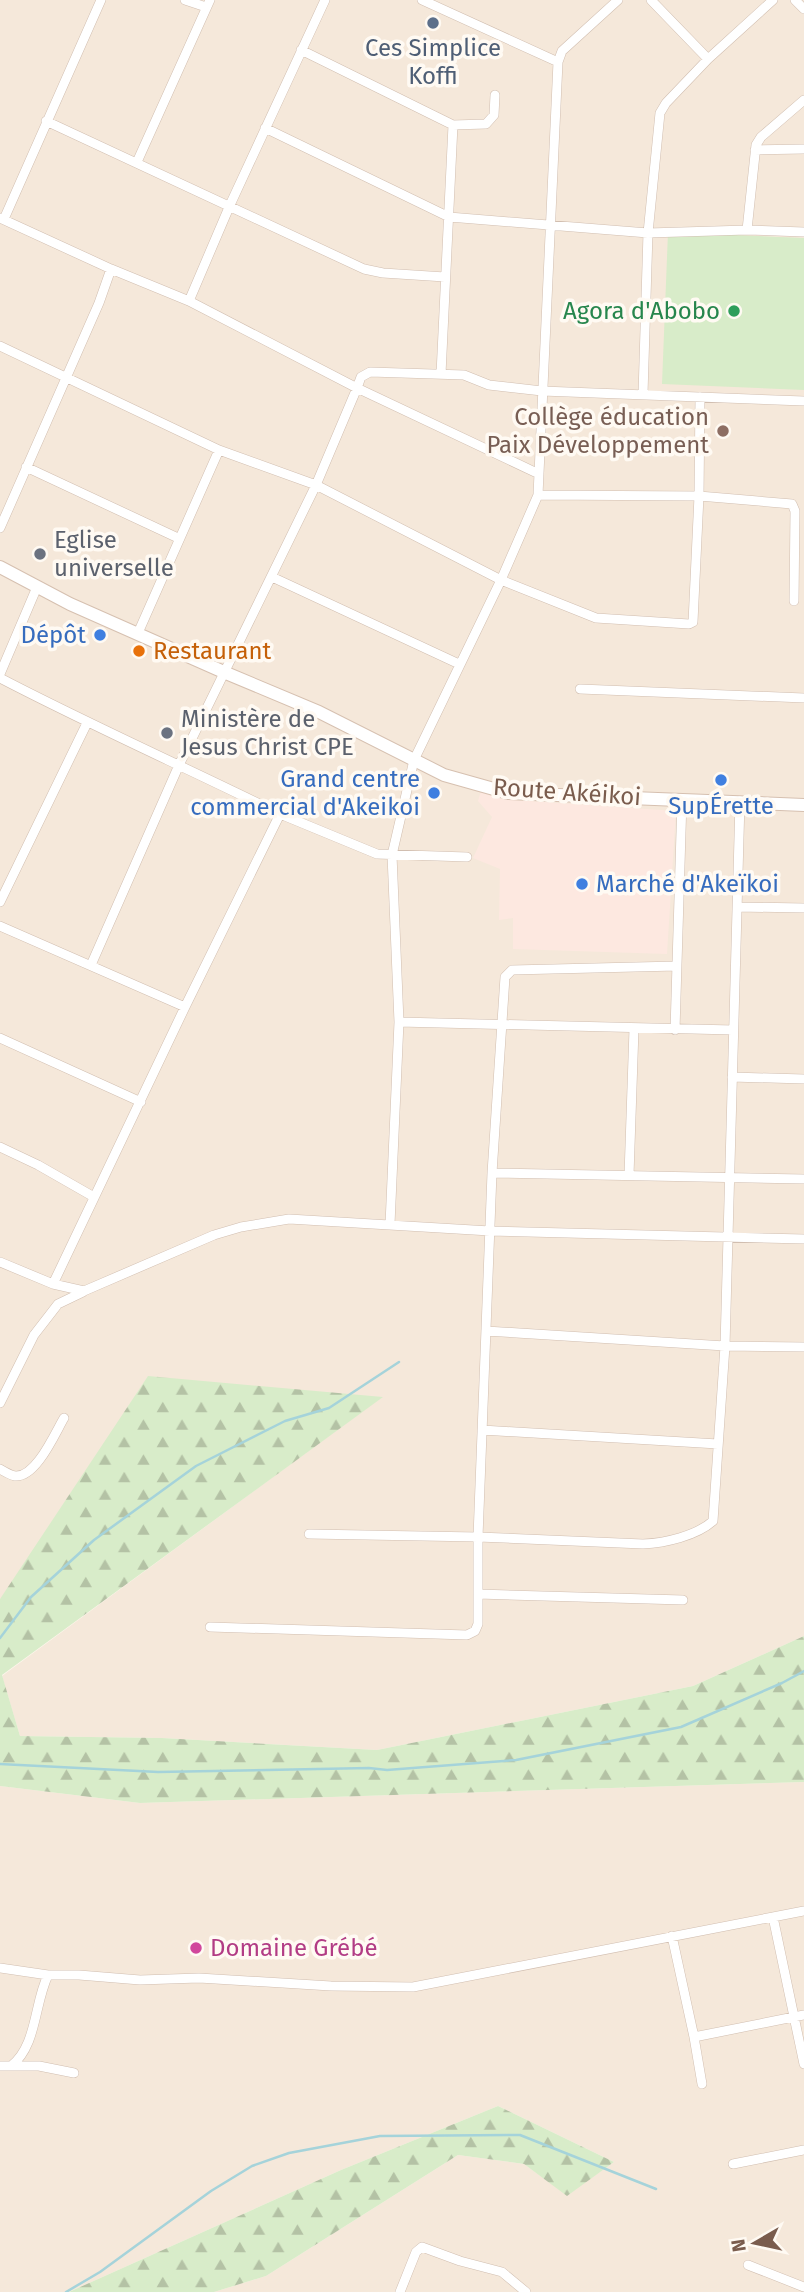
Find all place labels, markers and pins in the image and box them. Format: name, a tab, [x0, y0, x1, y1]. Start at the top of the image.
marker: Ces Simplice Koffi	[425, 15, 441, 31]
place label: Ces Simplice Koffi	[365, 34, 501, 90]
place label: Agora d'Abobo	[563, 297, 720, 325]
marker: Agora d'Abobo	[726, 303, 742, 319]
place label: Collège éducation Paix Développement	[486, 403, 709, 459]
marker: Collège éducation Paix Développement	[715, 423, 731, 439]
place label: Eglise universelle	[54, 526, 174, 582]
marker: Eglise universelle	[32, 546, 48, 562]
place label: Dépôt	[21, 621, 86, 649]
marker: Dépôt	[92, 627, 108, 643]
place label: Restaurant	[153, 637, 272, 665]
marker: Restaurant	[131, 643, 147, 659]
place label: Ministère de Jesus Christ CPE	[181, 705, 354, 761]
marker: Ministère de Jesus Christ CPE	[159, 725, 175, 741]
place label: Grand centre commercial d'Akeikoi	[190, 765, 420, 821]
marker: SupÉrette	[713, 772, 729, 788]
marker: Grand centre commercial d'Akeikoi	[426, 785, 442, 801]
place label: SupÉrette	[668, 791, 774, 820]
place label: Marché d'Akeïkoi	[596, 870, 779, 898]
marker: Marché d'Akeïkoi	[574, 876, 590, 892]
place label: Domaine Grébé	[210, 1934, 377, 1962]
marker: Domaine Grébé	[188, 1940, 204, 1956]

